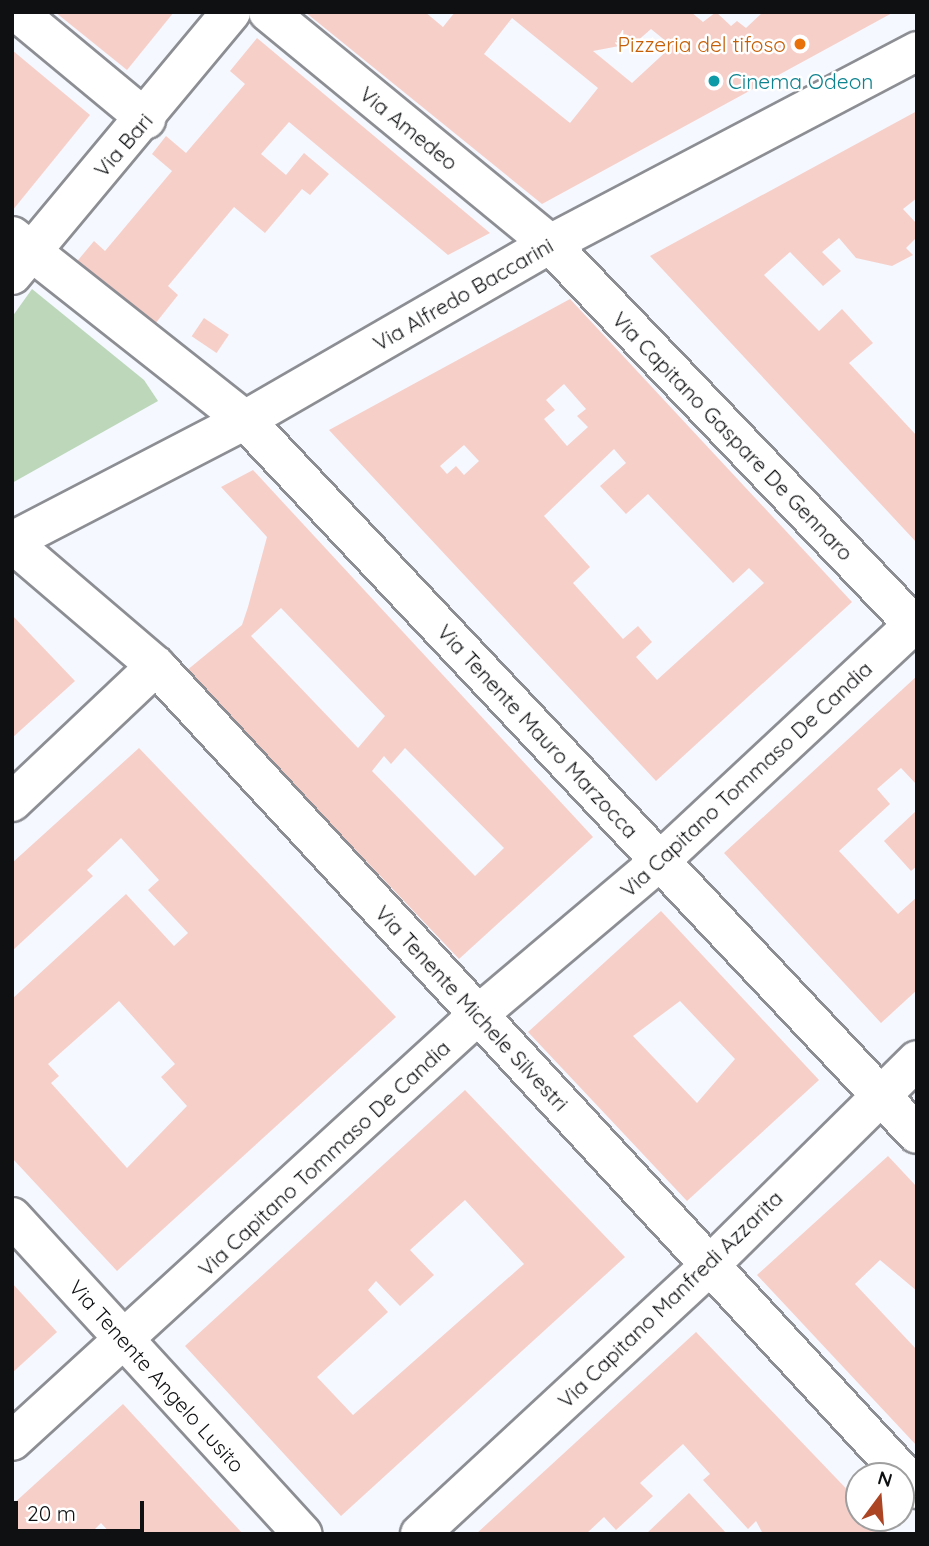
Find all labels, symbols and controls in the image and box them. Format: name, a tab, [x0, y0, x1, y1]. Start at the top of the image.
place label: Pizzeria del tifoso	[617, 31, 786, 57]
marker: Pizzeria del tifoso	[792, 36, 808, 52]
place label: Cinema Odeon	[728, 68, 873, 94]
marker: Cinema Odeon	[706, 73, 722, 89]
street label: Via Amedeo	[355, 81, 463, 175]
street label: Via Bari	[89, 108, 157, 182]
street label: Via Alfredo Baccarini	[369, 232, 557, 356]
street label: Via Capitano Gaspare De Gennaro	[607, 306, 859, 566]
street label: Via Tenente Mauro Marzocca	[432, 619, 644, 843]
street label: Via Capitano Tommaso De Candia	[615, 656, 877, 902]
street label: Via Tenente Michele Silvestri	[370, 900, 574, 1116]
street label: Via Capitano Tommaso De Candia	[193, 1035, 455, 1281]
street label: Via Capitano Manfredi Azzarita	[553, 1185, 787, 1413]
street label: Via Tenente Angelo Lusito	[64, 1275, 250, 1477]
north arrow	[845, 1462, 915, 1532]
text: N	[875, 1465, 895, 1492]
scale bar	[18, 1486, 147, 1530]
text: 20 m	[27, 1500, 76, 1526]

